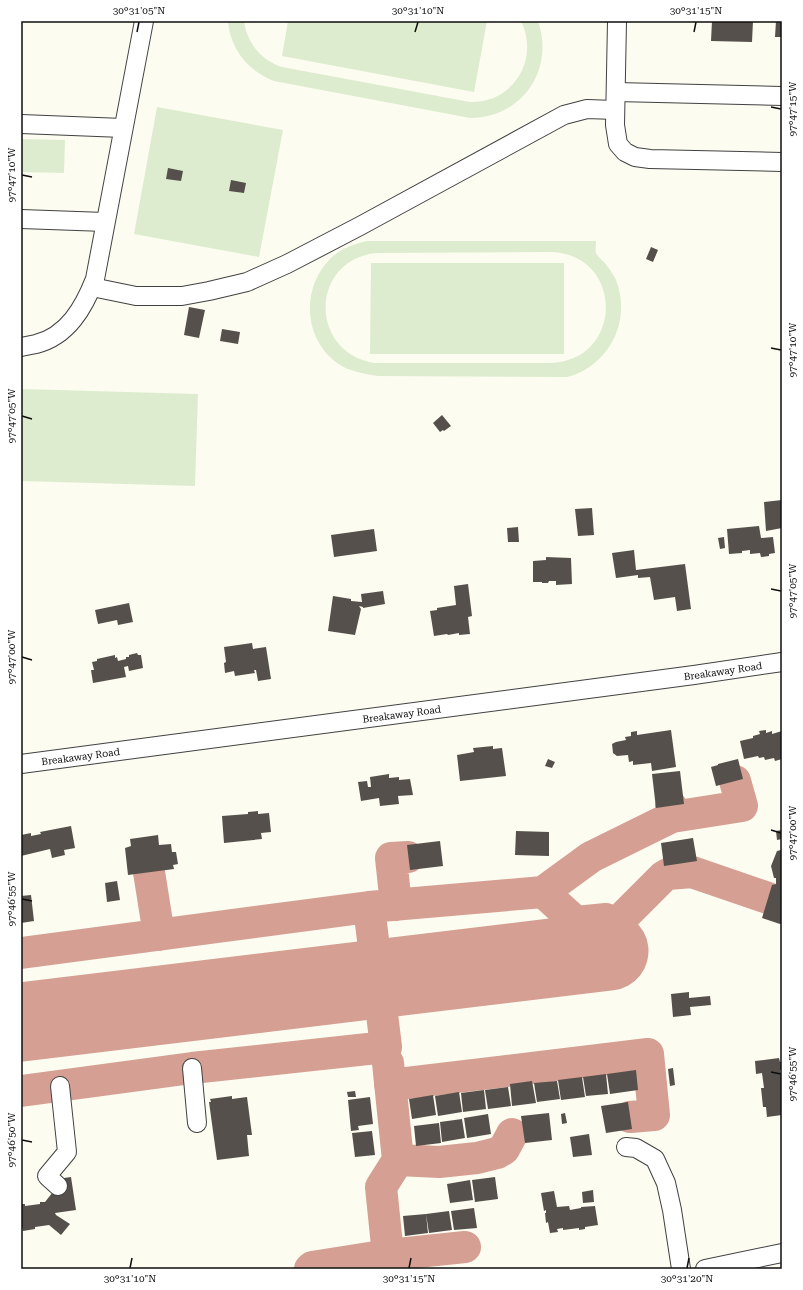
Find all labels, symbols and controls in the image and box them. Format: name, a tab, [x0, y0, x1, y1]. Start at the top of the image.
text: 30°31'05"N	[113, 5, 165, 16]
text: 30°31'10"N	[392, 5, 444, 16]
text: 30°31'15"N	[670, 5, 722, 16]
text: 97°47'15"W	[787, 81, 798, 136]
text: 97°47'10"W	[6, 147, 17, 202]
text: 97°47'10"W	[787, 322, 798, 377]
text: 97°47'05"W	[6, 388, 17, 443]
text: 97°47'05"W	[787, 563, 798, 618]
text: 97°47'00"W	[6, 629, 17, 684]
street label: Breakaway Road	[683, 659, 763, 682]
street label: Breakaway Road	[362, 703, 442, 724]
street label: Breakaway Road	[41, 745, 121, 767]
text: 97°47'00"W	[787, 805, 798, 860]
text: 97°46'55"W	[6, 871, 17, 926]
text: 97°46'55"W	[787, 1046, 798, 1101]
text: 97°46'50"W	[6, 1112, 17, 1167]
text: 30°31'10"N	[104, 1273, 156, 1284]
text: 30°31'15"N	[383, 1273, 435, 1284]
text: 30°31'20"N	[661, 1273, 713, 1284]

